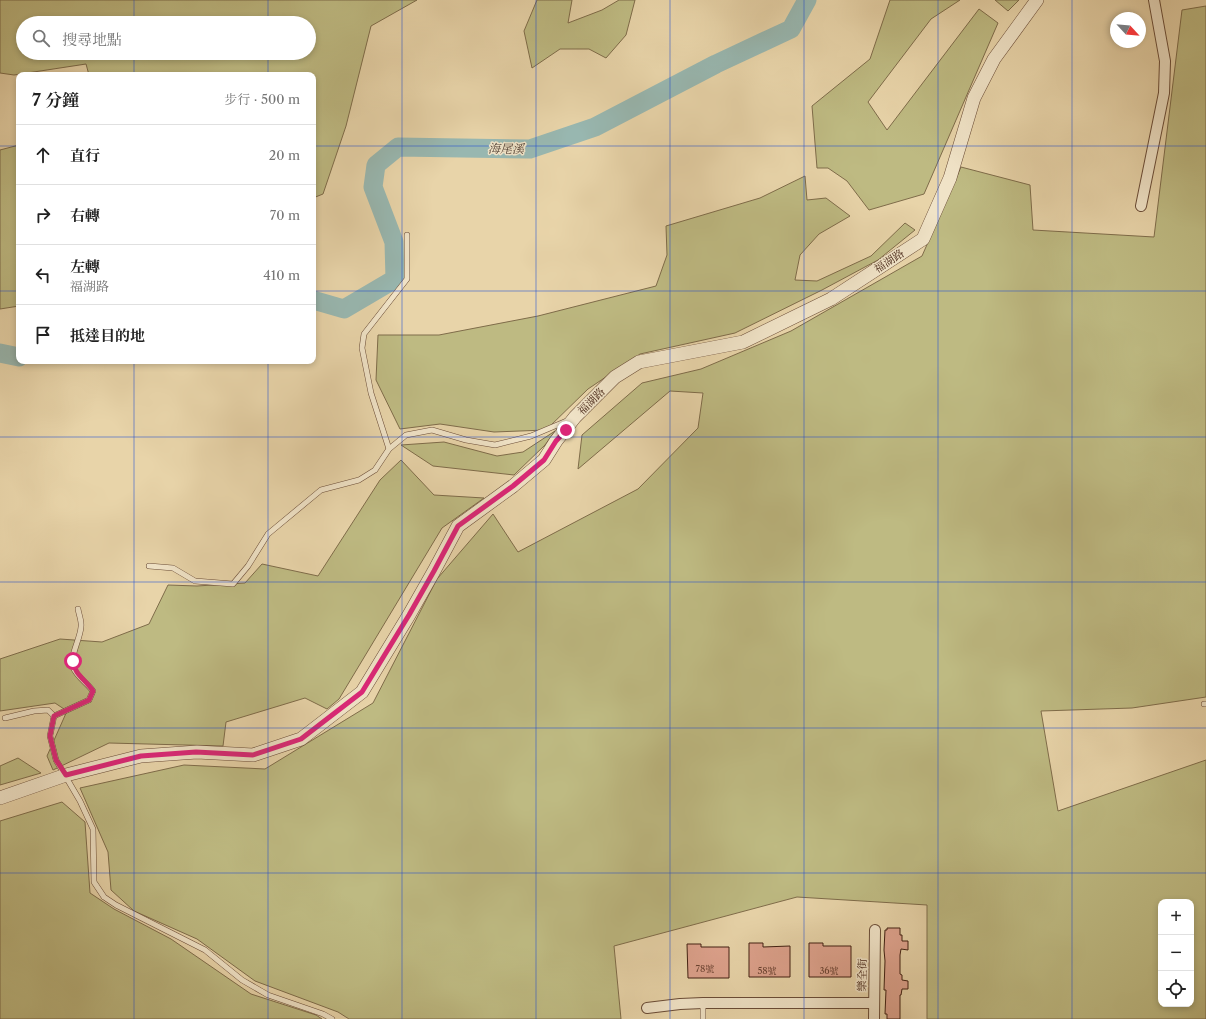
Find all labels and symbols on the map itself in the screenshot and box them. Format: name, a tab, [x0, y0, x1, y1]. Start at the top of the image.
north arrow	[1110, 12, 1146, 48]
water label: 海尾溪	[488, 141, 526, 156]
street label: 福湖路	[871, 246, 907, 276]
street label: 福湖路	[574, 384, 608, 418]
route end	[557, 421, 575, 439]
route start	[64, 652, 82, 670]
street label: 樂全街	[855, 958, 869, 992]
house number: 78號	[696, 963, 714, 974]
house number: 58號	[757, 965, 777, 976]
house number: 36號	[819, 965, 839, 976]

